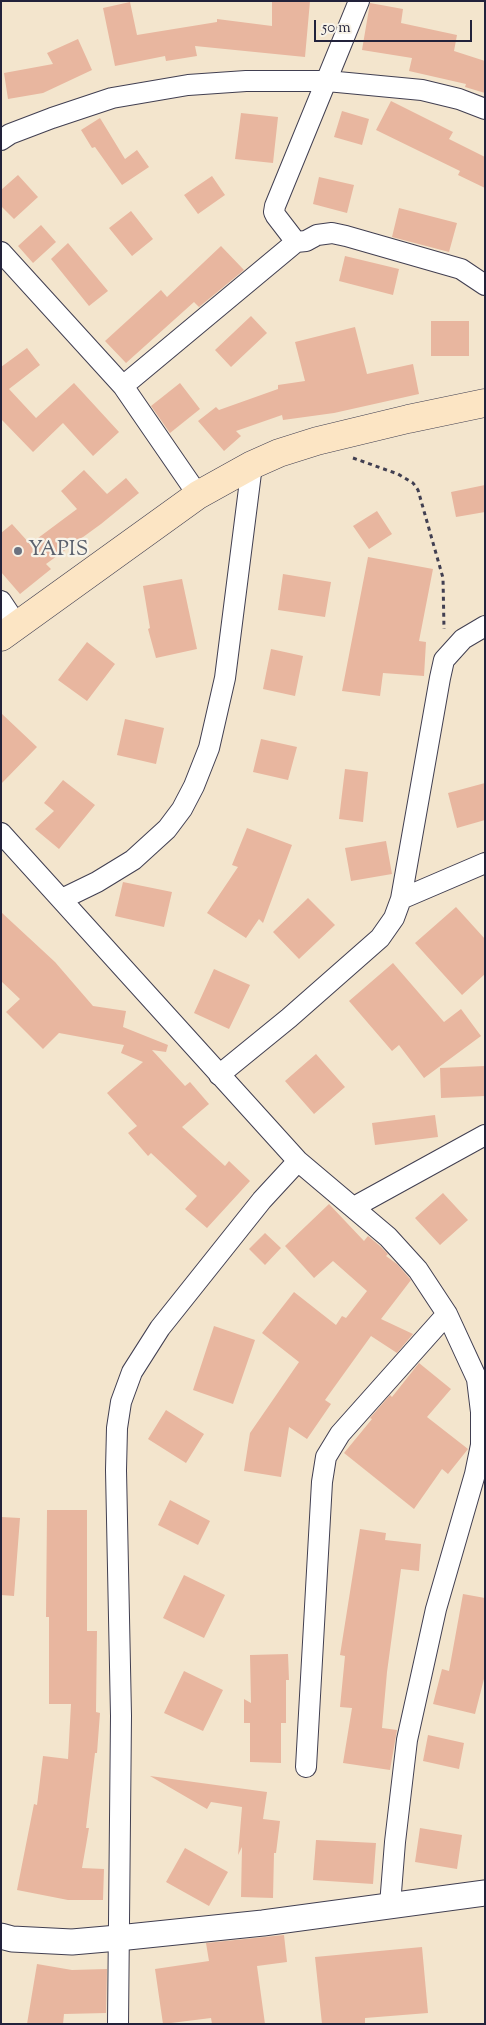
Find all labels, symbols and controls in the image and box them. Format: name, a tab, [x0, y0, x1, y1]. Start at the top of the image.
scale bar	[316, 10, 474, 42]
text: 50 m	[322, 18, 351, 39]
place label: YAPIS	[28, 538, 88, 564]
marker: YAPIS	[12, 545, 24, 557]

